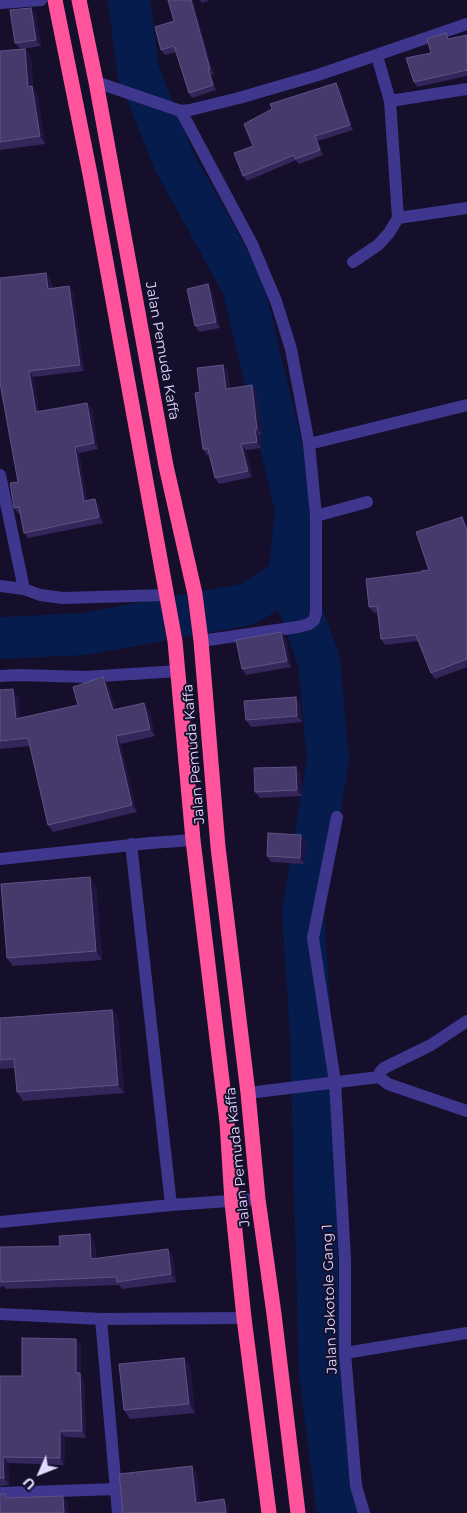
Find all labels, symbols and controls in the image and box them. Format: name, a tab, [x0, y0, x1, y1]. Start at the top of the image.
street label: Jalan Pemuda Kaffa	[142, 281, 182, 421]
street label: Jalan Pemuda Kaffa	[180, 683, 208, 825]
street label: Jalan Pemuda Kaffa	[222, 1086, 254, 1228]
street label: Jalan Jokotole Gang 1	[319, 1224, 341, 1374]
north arrow	[15, 1448, 65, 1498]
text: U	[19, 1473, 40, 1494]

